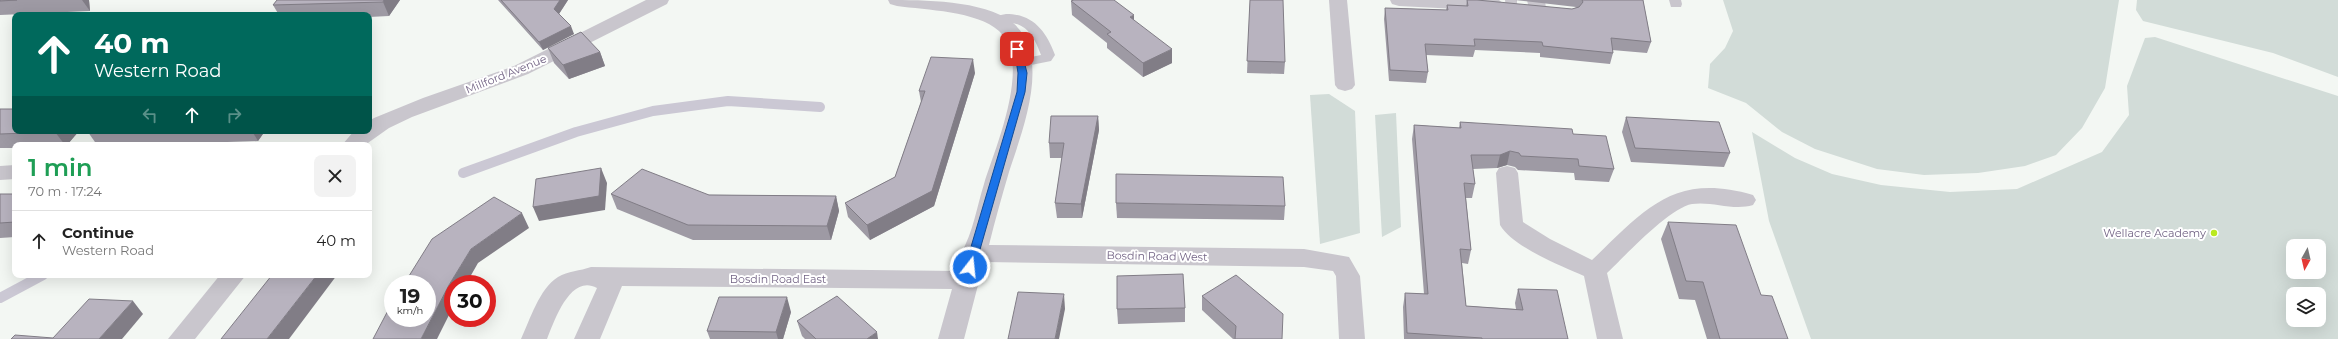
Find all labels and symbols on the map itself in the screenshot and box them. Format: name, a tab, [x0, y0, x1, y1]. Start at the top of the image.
pin	[1000, 32, 1034, 66]
street label: Millford Avenue	[463, 51, 549, 97]
place label: Wellacre Academy	[2103, 226, 2206, 240]
marker: Wellacre Academy	[2209, 228, 2219, 238]
north arrow	[2286, 239, 2326, 279]
position arrow	[949, 246, 991, 288]
street label: Bosdin Road West	[1106, 248, 1208, 264]
street label: Bosdin Road East	[730, 272, 827, 286]
speed limit sign: 30	[444, 275, 496, 327]

